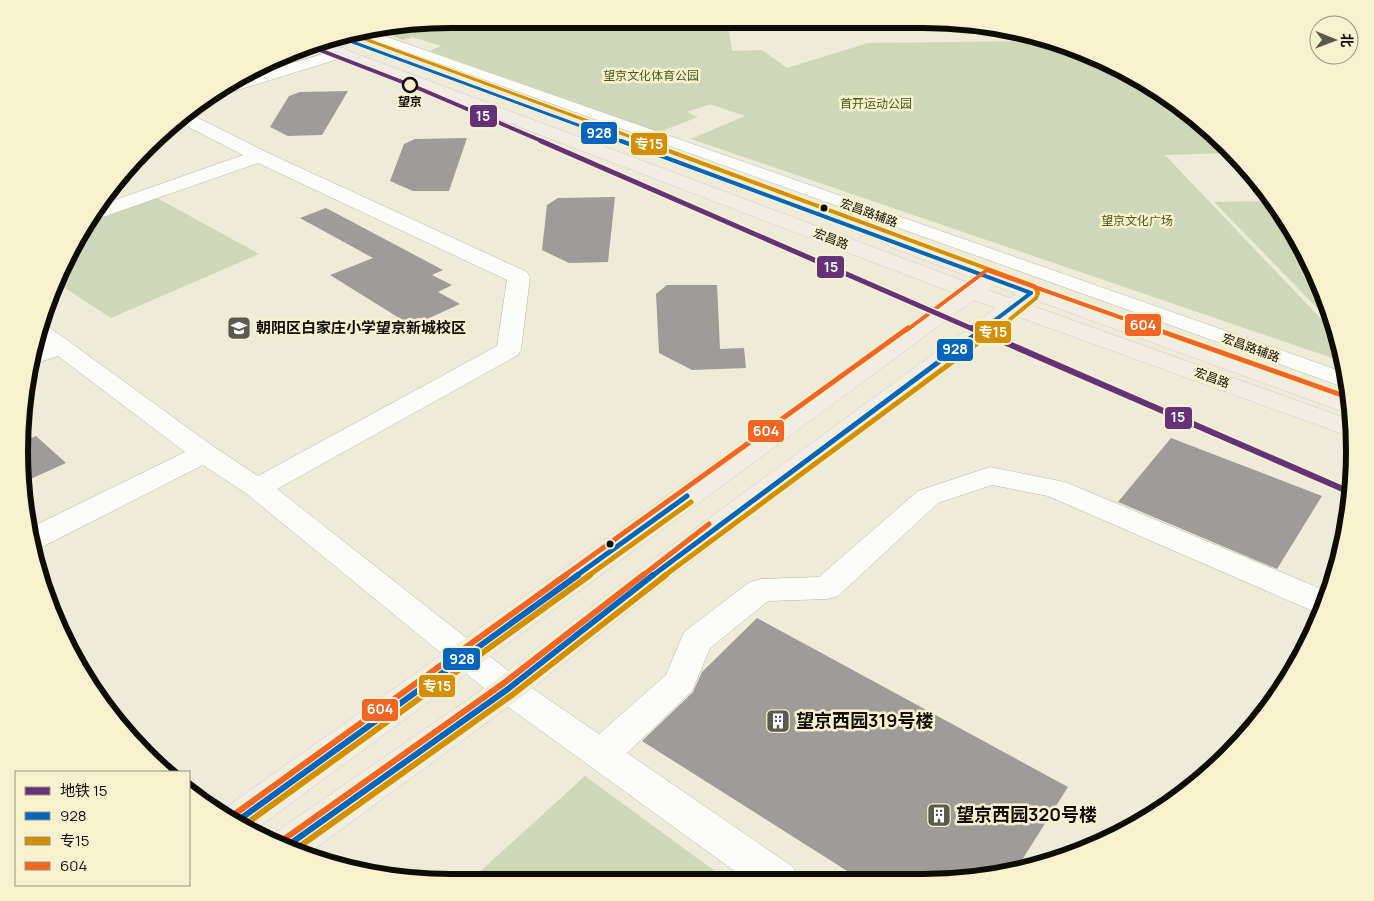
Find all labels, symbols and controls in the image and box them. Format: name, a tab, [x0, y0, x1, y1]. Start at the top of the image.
north arrow	[1309, 15, 1359, 65]
text: 北	[1338, 33, 1357, 47]
park label: 望京文化体育公园	[603, 67, 699, 84]
marker: 望京	[402, 77, 418, 93]
place label: 望京	[398, 93, 422, 110]
park label: 首开运动公园	[840, 95, 912, 112]
line badge: 15	[469, 104, 498, 128]
text: 15	[476, 106, 490, 125]
line badge: 928	[580, 121, 618, 145]
text: 928	[586, 123, 612, 142]
line badge: 专15	[630, 132, 668, 156]
text: 专15	[635, 134, 663, 153]
street label: 宏昌路辅路	[838, 194, 900, 231]
unlabelled marker	[819, 203, 829, 213]
park label: 望京文化广场	[1101, 212, 1173, 229]
street label: 宏昌路	[811, 224, 851, 253]
line badge: 15	[816, 255, 845, 279]
text: 15	[824, 257, 838, 276]
line badge: 604	[1124, 313, 1162, 337]
school or university icon: 朝阳区白家庄小学望京新城校区	[226, 315, 252, 341]
text: 604	[1130, 315, 1156, 334]
place label: 朝阳区白家庄小学望京新城校区	[256, 317, 466, 338]
line badge: 专15	[974, 320, 1012, 344]
text: 专15	[979, 322, 1007, 341]
street label: 宏昌路辅路	[1220, 329, 1282, 366]
line badge: 928	[936, 338, 974, 362]
text: 928	[942, 339, 968, 358]
street label: 宏昌路	[1192, 363, 1232, 392]
line badge: 15	[1164, 406, 1193, 430]
text: 15	[1171, 407, 1185, 426]
line badge: 604	[747, 419, 785, 443]
text: 604	[753, 421, 779, 440]
unlabelled marker	[605, 539, 615, 549]
line badge: 928	[442, 647, 481, 671]
text: 928	[449, 649, 475, 668]
line badge: 专15	[418, 674, 456, 698]
text: 专15	[423, 676, 451, 695]
line badge: 604	[361, 698, 399, 722]
text: 604	[367, 699, 393, 718]
building icon: 望京西园319号楼	[765, 708, 791, 734]
place label: 望京西园319号楼	[796, 708, 934, 732]
legend	[15, 771, 190, 886]
text: 地铁 15	[60, 780, 108, 801]
building icon: 望京西园320号楼	[926, 802, 952, 828]
place label: 望京西园320号楼	[956, 802, 1097, 826]
text: 928	[60, 805, 87, 826]
text: 专15	[60, 830, 90, 851]
text: 604	[60, 855, 87, 876]

